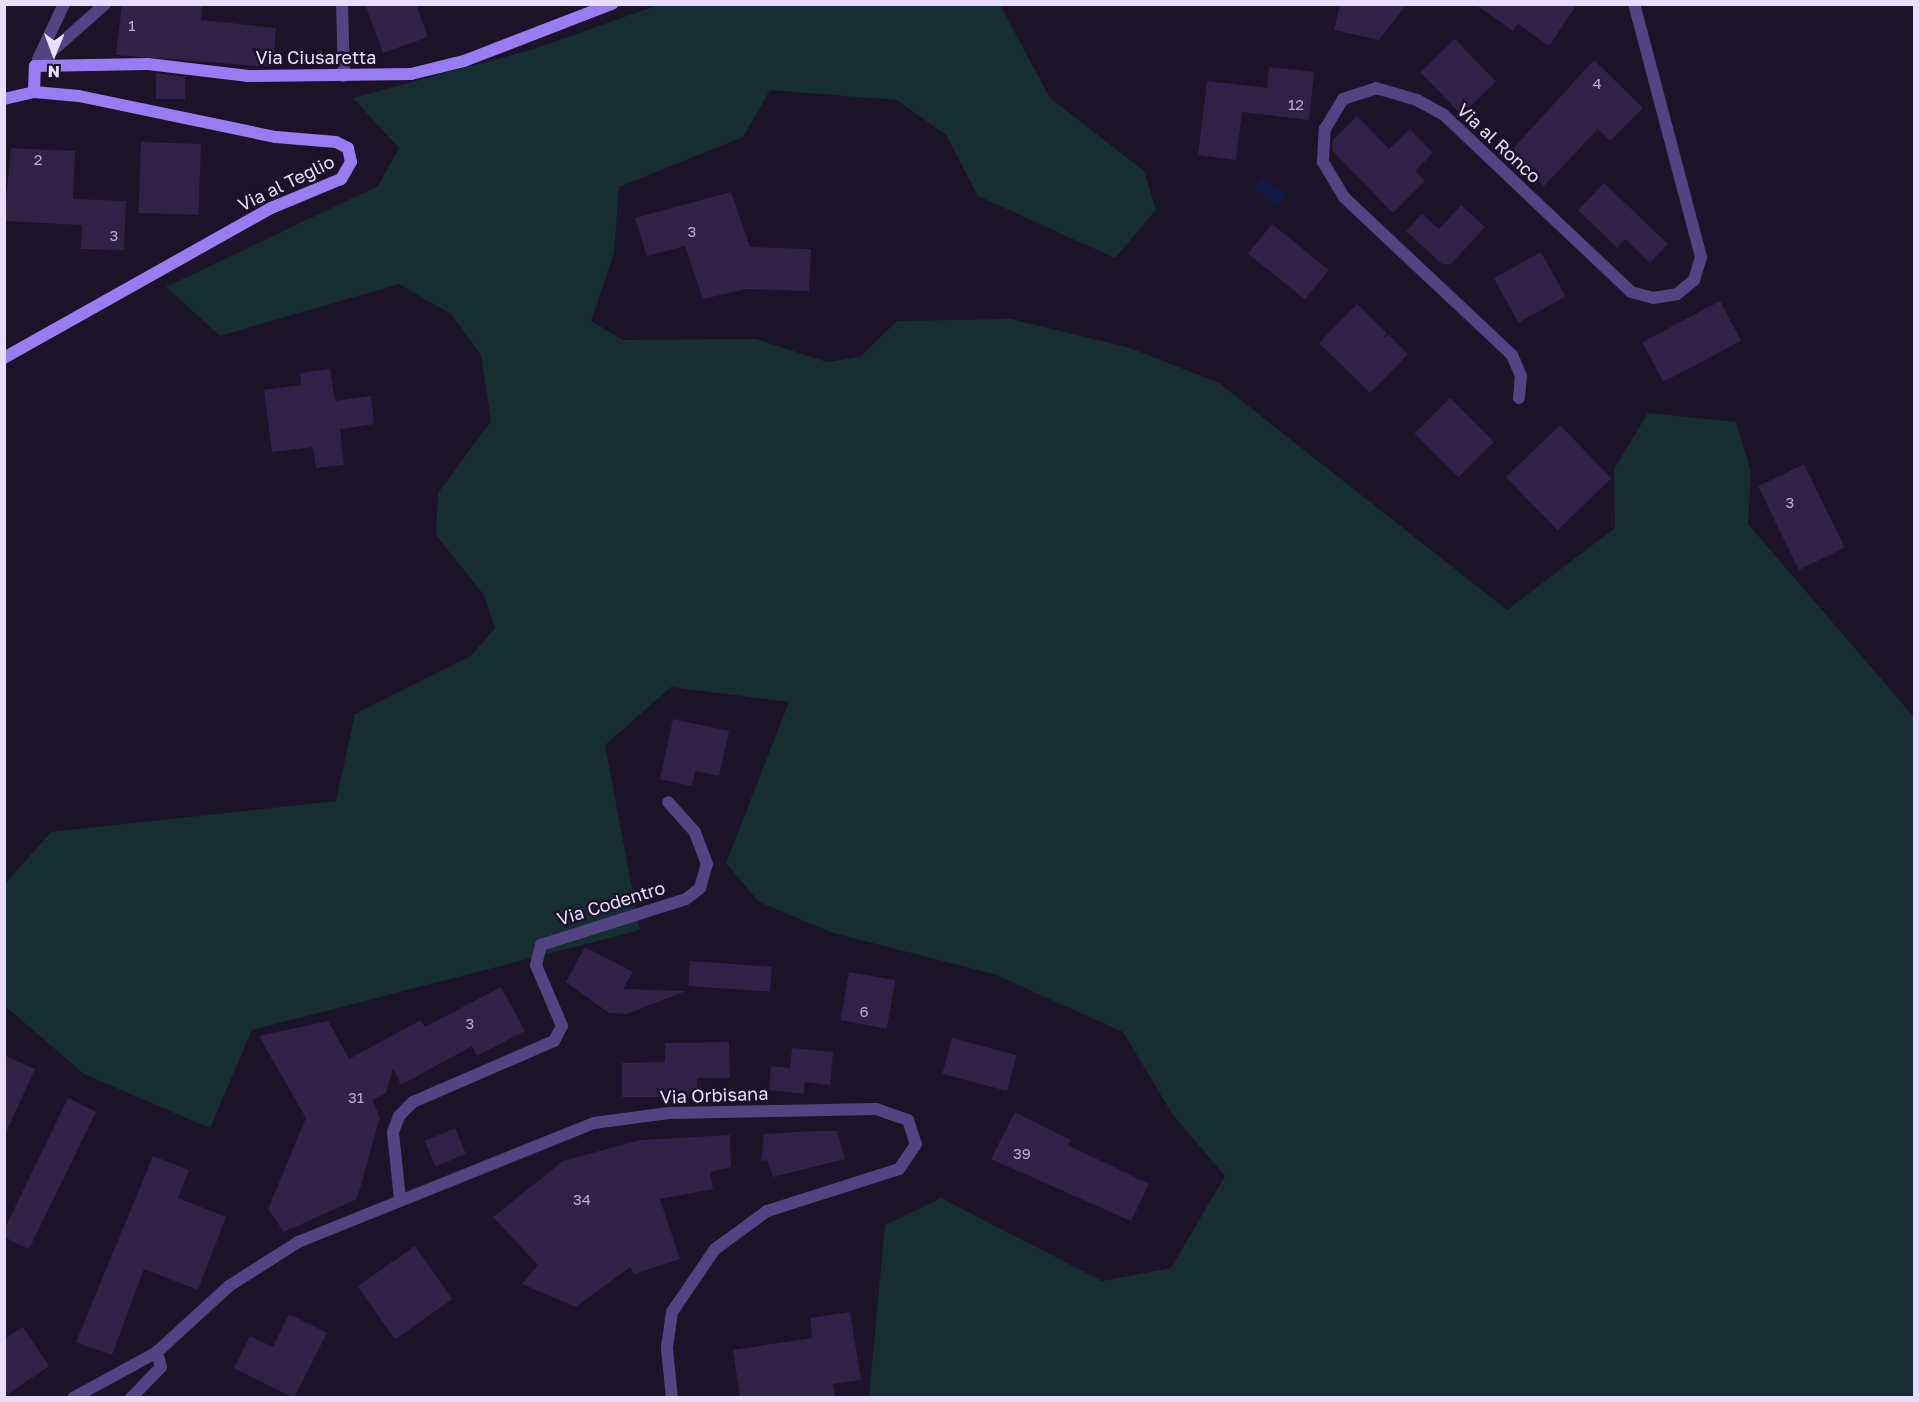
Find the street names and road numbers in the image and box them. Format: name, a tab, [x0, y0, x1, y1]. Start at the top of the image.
street label: Via Ciusaretta	[256, 46, 376, 68]
street label: Via al Ronco	[1453, 99, 1545, 187]
street label: Via al Teglio	[234, 150, 338, 216]
street label: Via Codentro	[554, 876, 668, 930]
street label: Via Orbisana	[659, 1082, 769, 1108]

